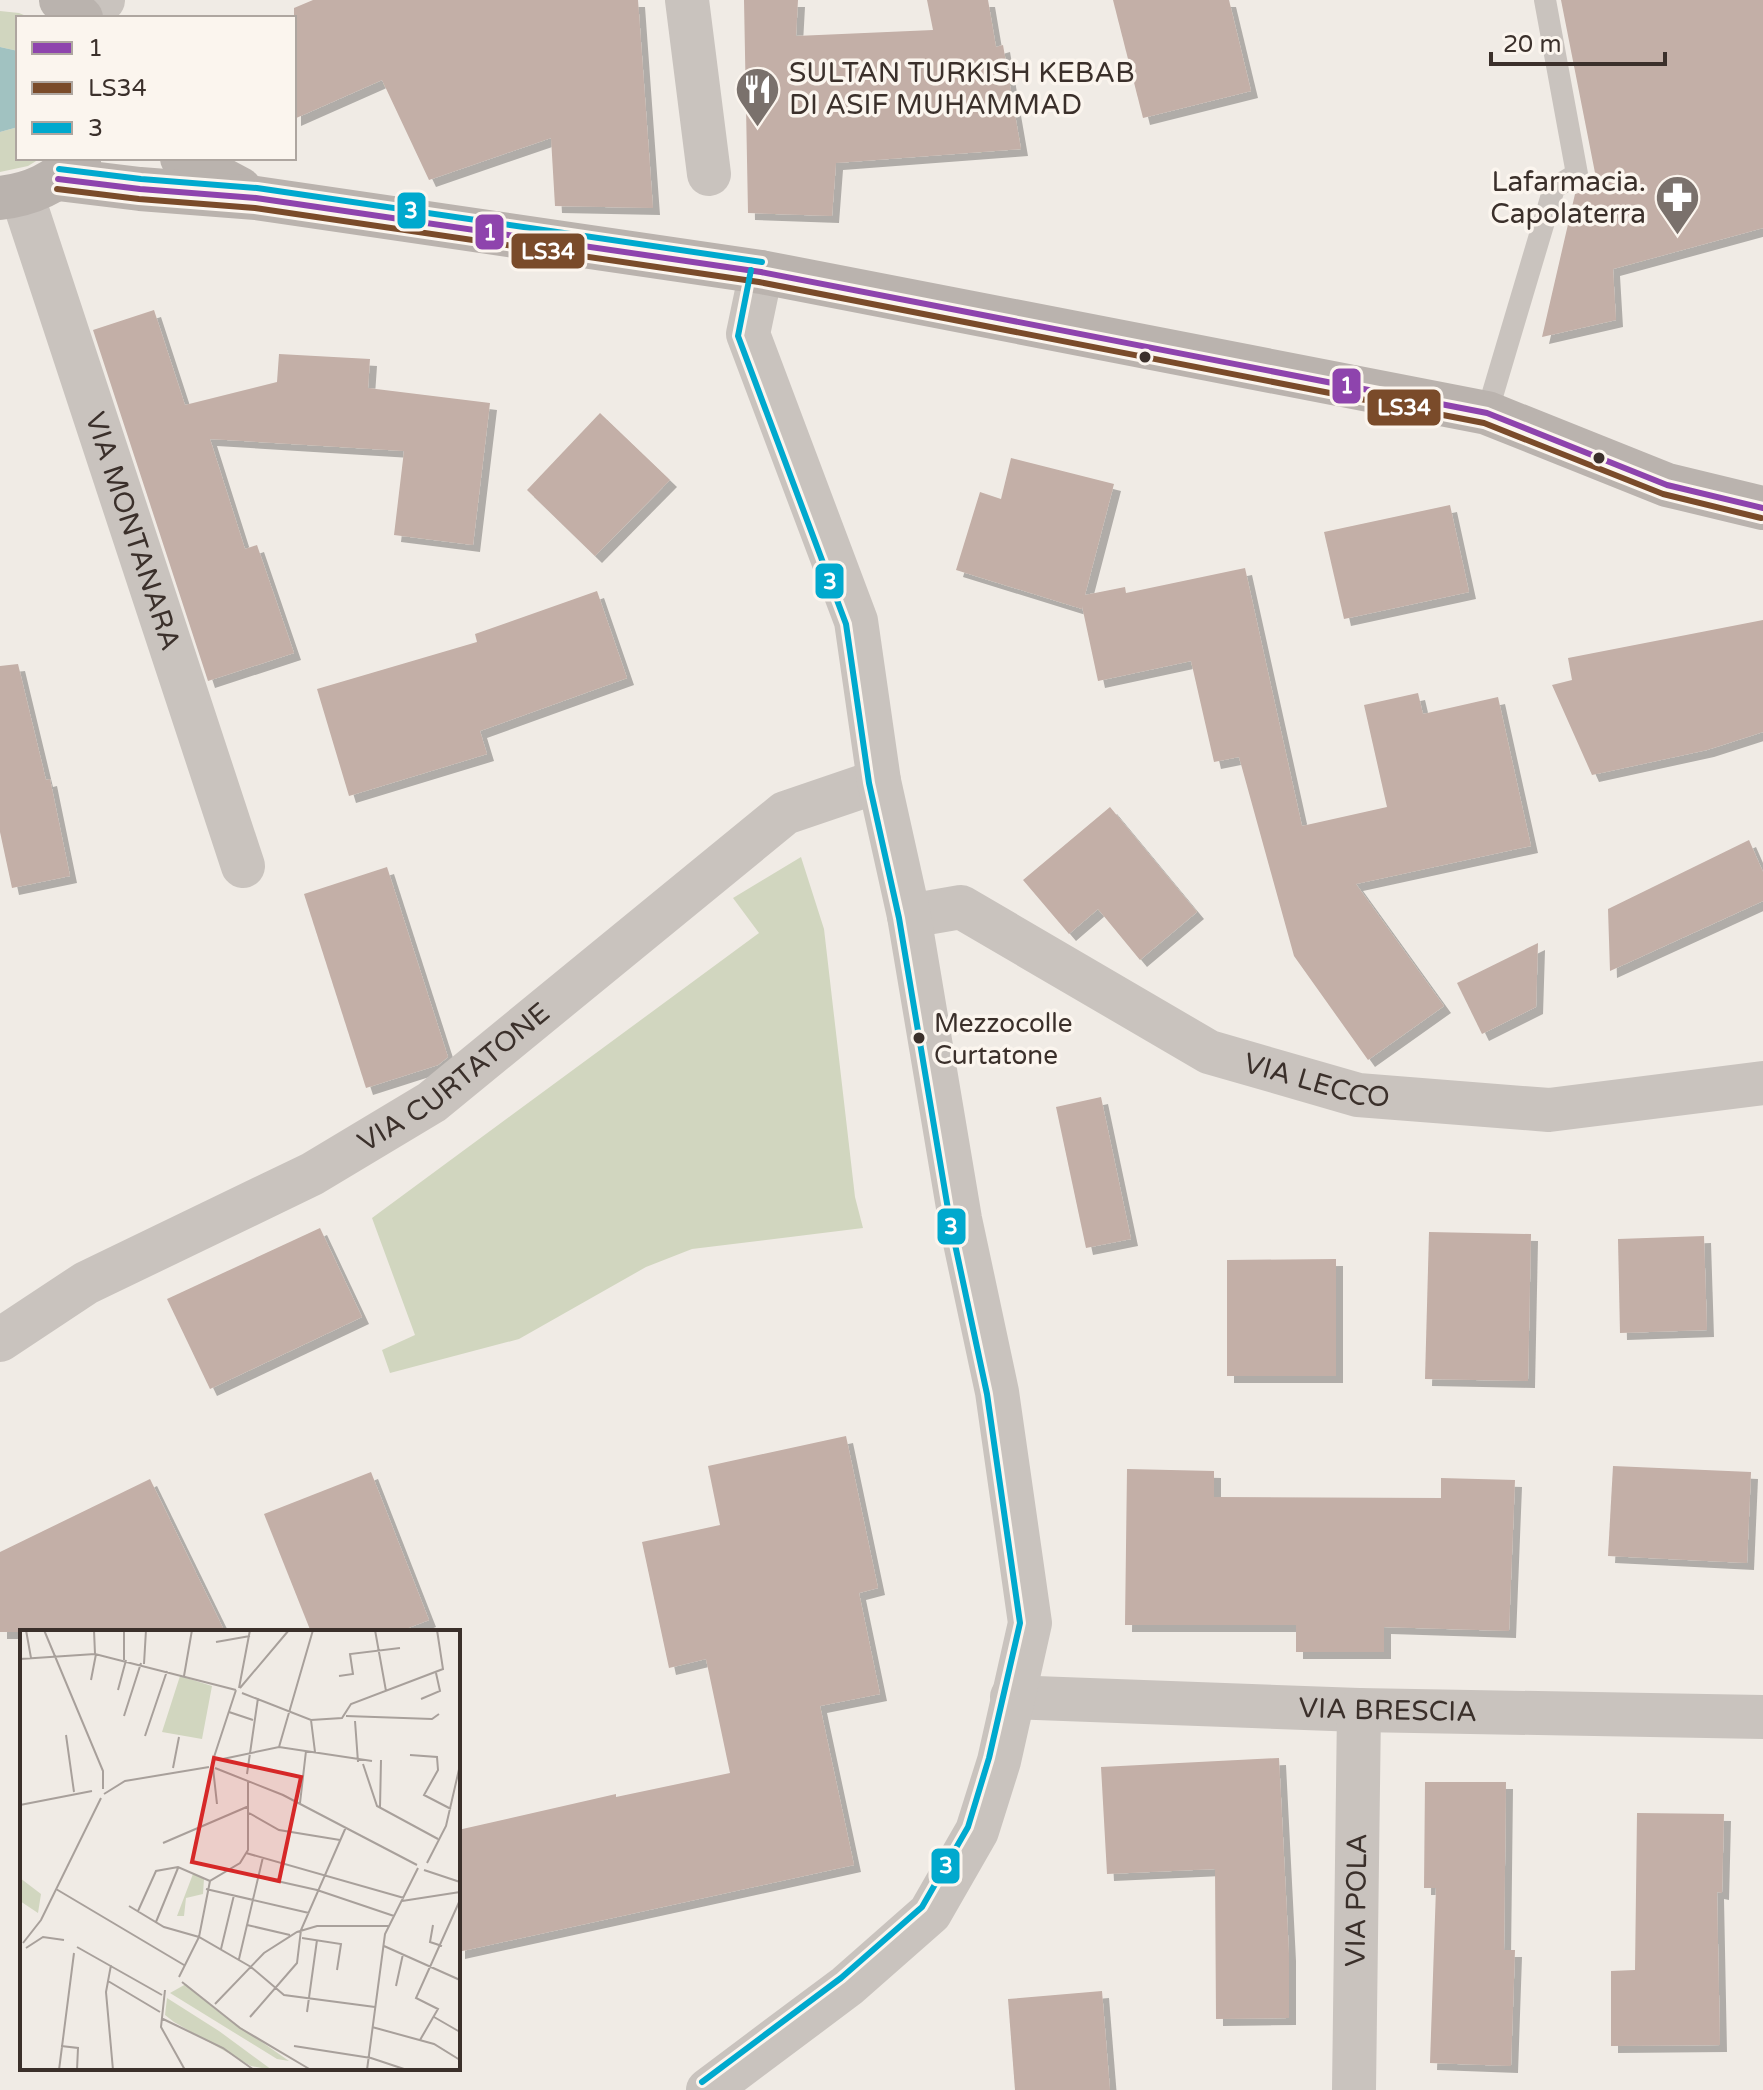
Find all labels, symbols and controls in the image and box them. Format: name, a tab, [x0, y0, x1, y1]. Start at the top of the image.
legend	[16, 16, 296, 160]
scale bar	[1491, 16, 1665, 66]
text: 20 m	[1503, 30, 1561, 59]
text: 1	[88, 34, 103, 63]
place label: SULTAN TURKISH KEBAB DI ASIF MUHAMMAD	[789, 56, 1135, 122]
restaurant icon: SULTAN TURKISH KEBAB DI ASIF MUHAMMAD	[734, 65, 782, 128]
text: LS34	[88, 74, 147, 103]
text: 3	[88, 114, 103, 143]
place label: Lafarmacia. Capolaterra	[1490, 165, 1646, 231]
pharmacy icon: Lafarmacia. Capolaterra	[1653, 174, 1701, 237]
line badge: 3	[396, 191, 427, 230]
text: 3	[404, 198, 418, 224]
line badge: 1	[474, 213, 505, 251]
text: 1	[483, 220, 497, 246]
line badge: LS34	[510, 232, 586, 270]
text: LS34	[521, 239, 575, 265]
unlabelled marker	[1137, 349, 1153, 365]
line badge: 1	[1331, 367, 1362, 405]
text: 1	[1340, 373, 1354, 399]
line badge: LS34	[1366, 388, 1442, 427]
text: LS34	[1377, 395, 1431, 421]
street label: VIA MONTANARA	[78, 408, 188, 654]
unlabelled marker	[1591, 450, 1607, 466]
line badge: 3	[814, 562, 845, 600]
text: 3	[823, 569, 837, 595]
street label: VIA CURTATONE	[352, 996, 557, 1159]
place label: Mezzocolle Curtatone	[934, 1008, 1072, 1071]
marker: Mezzocolle Curtatone	[911, 1030, 927, 1046]
street label: VIA LECCO	[1240, 1046, 1391, 1114]
line badge: 3	[936, 1207, 967, 1246]
text: 3	[944, 1214, 958, 1240]
inset map	[20, 1630, 460, 2070]
street label: VIA BRESCIA	[1298, 1691, 1477, 1729]
street label: VIA POLA	[1339, 1833, 1374, 1967]
line badge: 3	[930, 1847, 961, 1885]
text: 3	[939, 1853, 953, 1879]

